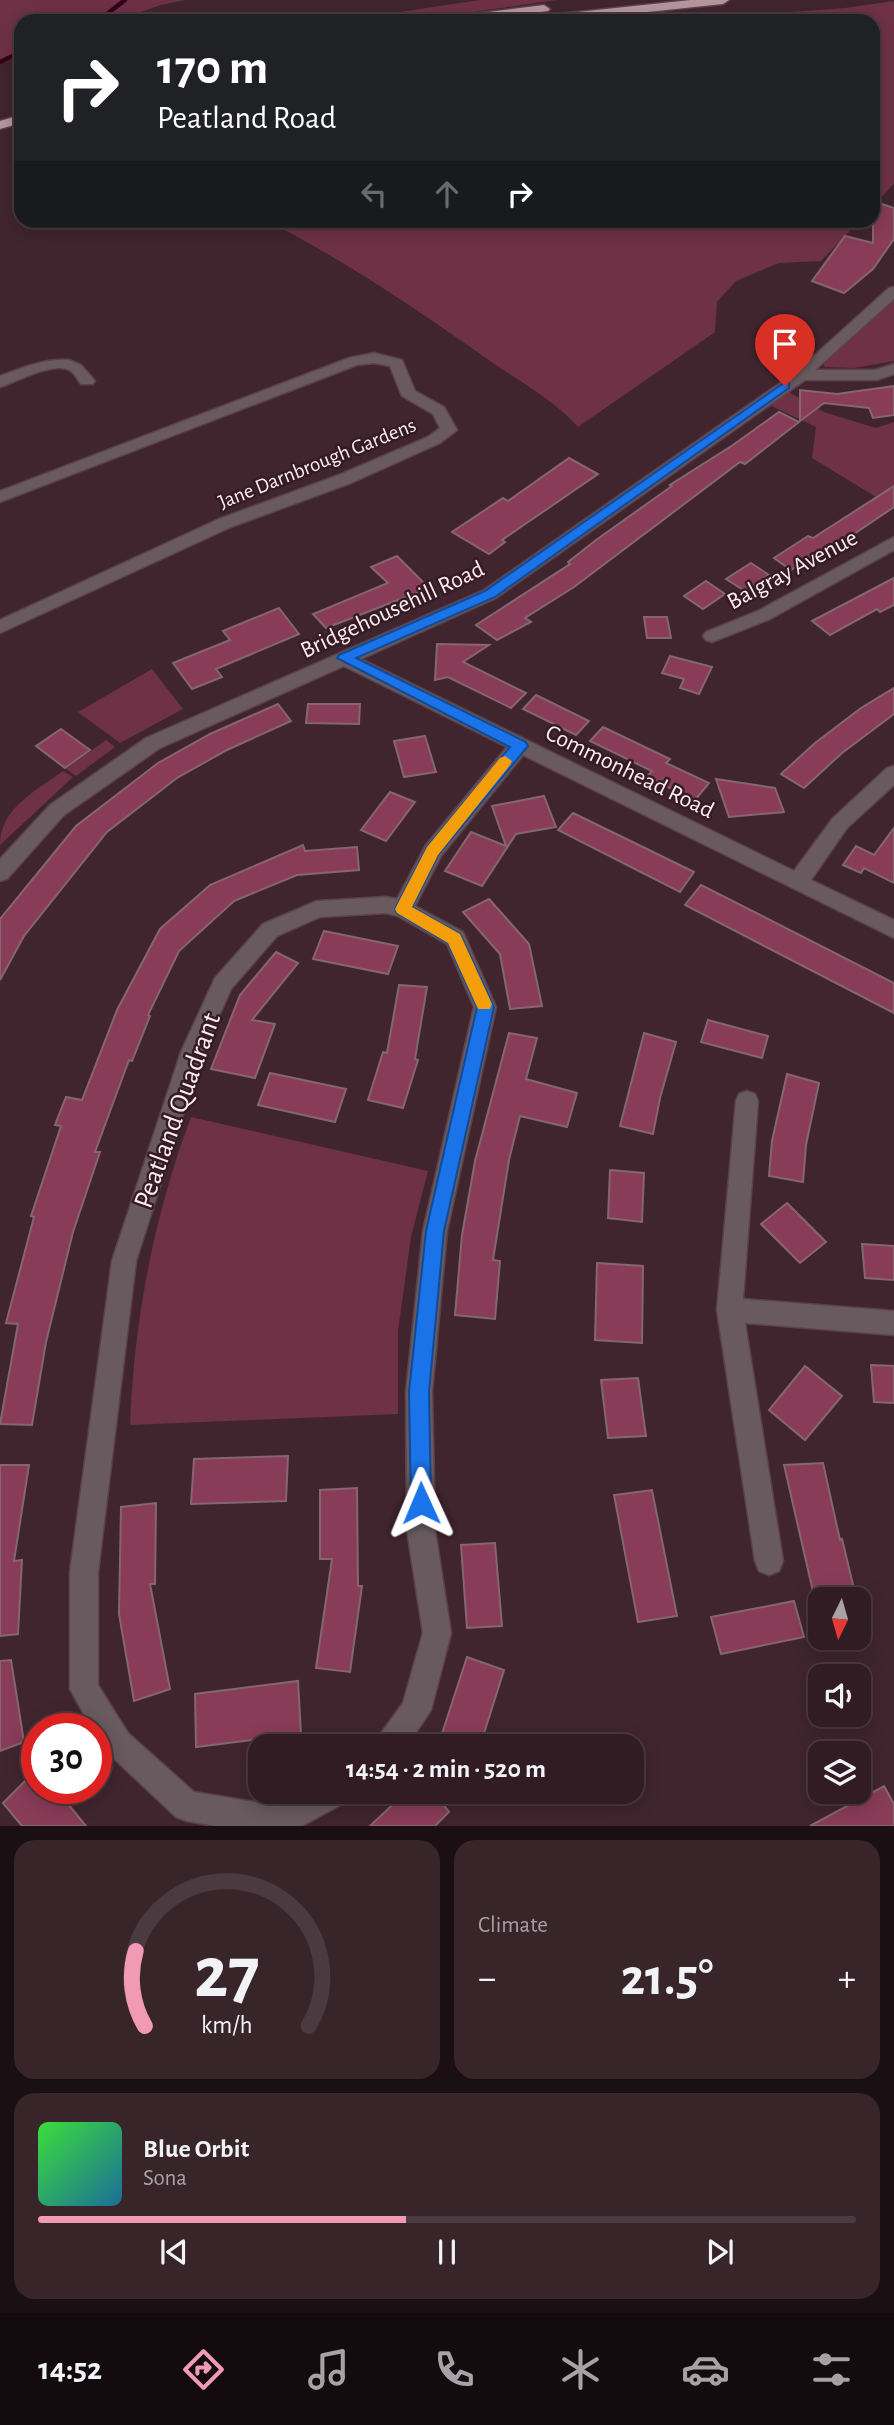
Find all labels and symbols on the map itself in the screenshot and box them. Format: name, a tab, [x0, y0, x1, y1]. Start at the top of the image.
pin	[755, 314, 815, 386]
street label: Jane Darnbrough Gardens	[215, 414, 419, 513]
street label: Balgray Avenue	[723, 525, 862, 614]
street label: Bridgehousehill Road	[297, 557, 488, 663]
street label: Commonhead Road	[541, 721, 718, 823]
street label: Peatland Quadrant	[130, 1009, 226, 1212]
position arrow	[384, 1466, 458, 1540]
north arrow	[808, 1587, 872, 1650]
speed limit sign: 30	[21, 1713, 112, 1804]

